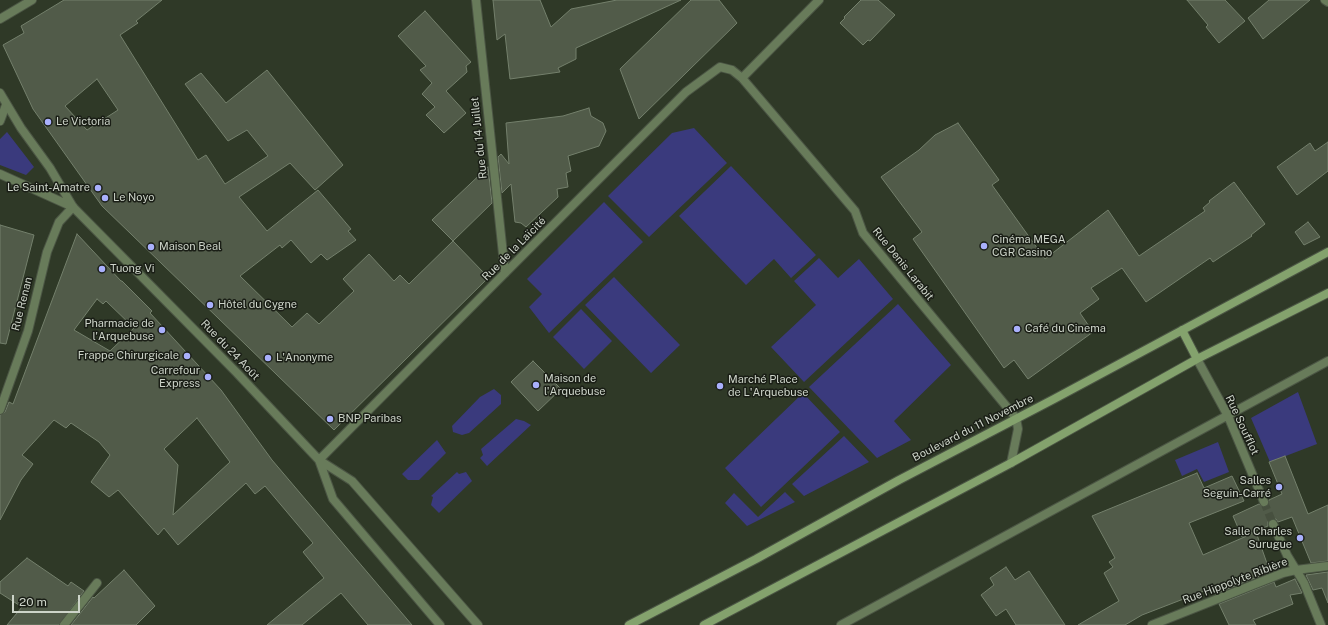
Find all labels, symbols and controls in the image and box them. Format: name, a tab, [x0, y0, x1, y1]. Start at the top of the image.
street label: Rue du 14 Juillet	[468, 96, 490, 180]
place label: Le Victoria	[56, 115, 110, 129]
marker: Le Victoria	[43, 117, 53, 127]
place label: Le Saint-Amatre	[7, 181, 90, 195]
marker: Le Saint-Amatre	[93, 183, 103, 193]
place label: Le Noyo	[113, 191, 154, 205]
marker: Le Noyo	[100, 193, 110, 203]
street label: Rue de la Laïcité	[479, 214, 549, 284]
street label: Rue Denis Larabit	[870, 225, 936, 303]
place label: Cinéma MEGA CGR Casino	[992, 233, 1066, 259]
place label: Maison Beal	[159, 240, 221, 254]
marker: Cinéma MEGA CGR Casino	[979, 241, 989, 251]
marker: Maison Beal	[146, 242, 156, 252]
place label: Tuong Vi	[110, 262, 155, 276]
marker: Tuong Vi	[97, 264, 107, 274]
street label: Rue Renan	[9, 276, 35, 332]
place label: Hôtel du Cygne	[218, 298, 297, 312]
marker: Hôtel du Cygne	[205, 300, 215, 310]
place label: Pharmacie de l'Arquebuse	[84, 317, 154, 343]
street label: Rue du 24 Août	[198, 317, 262, 383]
place label: Café du Cinema	[1025, 322, 1106, 336]
marker: Café du Cinema	[1012, 324, 1022, 334]
marker: Pharmacie de l'Arquebuse	[157, 325, 167, 335]
place label: Frappe Chirurgicale	[78, 349, 179, 363]
marker: Frappe Chirurgicale	[182, 351, 192, 361]
place label: L'Anonyme	[276, 351, 333, 365]
marker: L'Anonyme	[263, 353, 273, 363]
place label: Carrefour Express	[151, 364, 200, 390]
marker: Carrefour Express	[203, 372, 213, 382]
place label: Maison de l'Arquebuse	[544, 372, 605, 398]
place label: Marché Place de L'Arquebuse	[728, 373, 808, 399]
marker: Maison de l'Arquebuse	[531, 380, 541, 390]
marker: Marché Place de L'Arquebuse	[715, 381, 725, 391]
street label: Boulevard du 11 Novembre	[910, 392, 1036, 464]
street label: Rue Soufflot	[1222, 393, 1262, 457]
place label: BNP Paribas	[338, 412, 402, 426]
marker: BNP Paribas	[325, 414, 335, 424]
place label: Salles Seguin-Carré	[1203, 474, 1271, 500]
marker: Salles Seguin-Carré	[1274, 482, 1284, 492]
place label: Salle Charles Surugue	[1224, 525, 1292, 551]
marker: Salle Charles Surugue	[1295, 533, 1305, 543]
street label: Rue Hippolyte Ribière	[1181, 555, 1289, 607]
scale bar	[14, 587, 82, 613]
text: 20 m	[19, 595, 47, 609]

